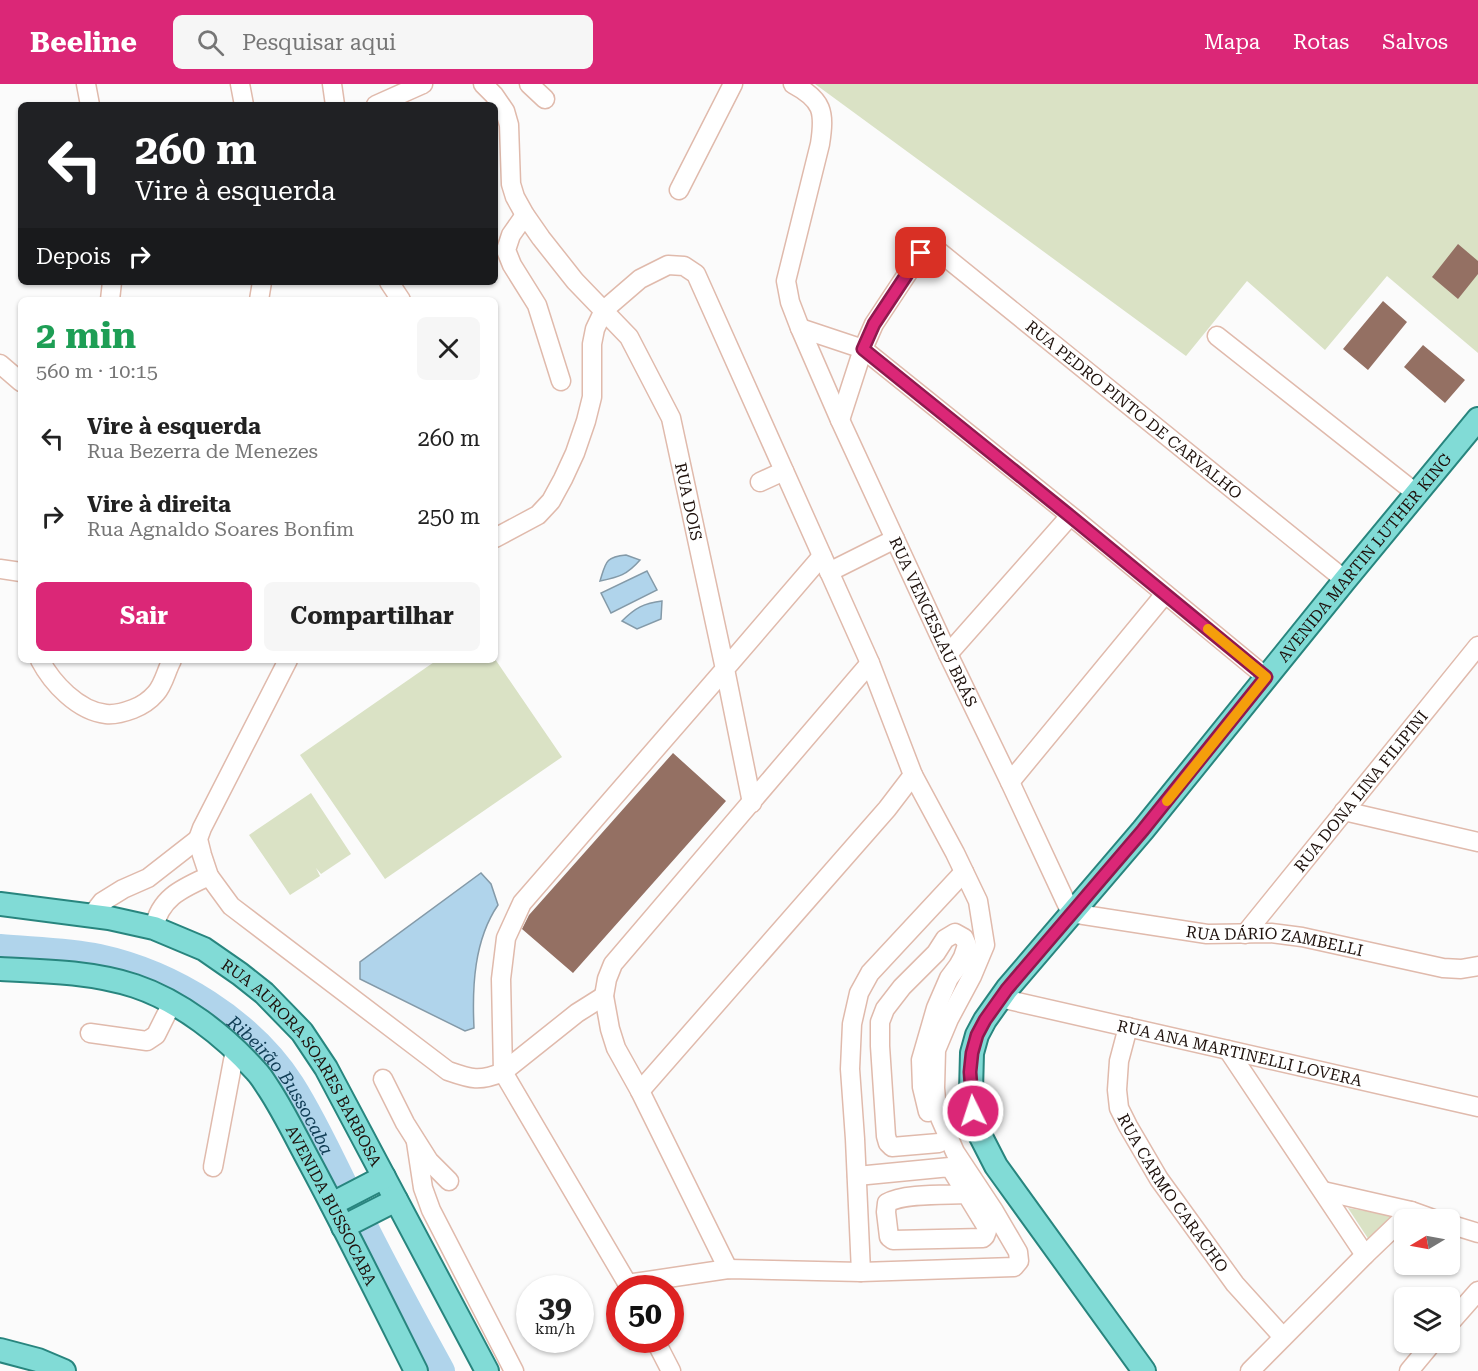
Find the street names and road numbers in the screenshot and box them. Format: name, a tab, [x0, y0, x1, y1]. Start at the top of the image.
street label: RUA PEDRO PINTO DE CARVALHO	[1022, 316, 1246, 503]
street label: AVENIDA MARTIN LUTHER KING	[1273, 449, 1456, 665]
street label: RUA DOIS	[671, 461, 707, 542]
street label: RUA VENCESLAU BRÁS	[886, 534, 982, 710]
street label: RUA DONA LINA FILIPINI	[1290, 707, 1432, 875]
street label: RUA DÁRIO ZAMBELLI	[1185, 921, 1365, 960]
street label: RUA AURORA SOARES BARBOSA	[218, 955, 386, 1170]
street label: RUA ANA MARTINELLI LOVERA	[1116, 1016, 1365, 1090]
street label: RUA CARMO CARACHO	[1114, 1110, 1233, 1276]
street label: AVENIDA BUSSOCABA	[282, 1122, 381, 1289]

